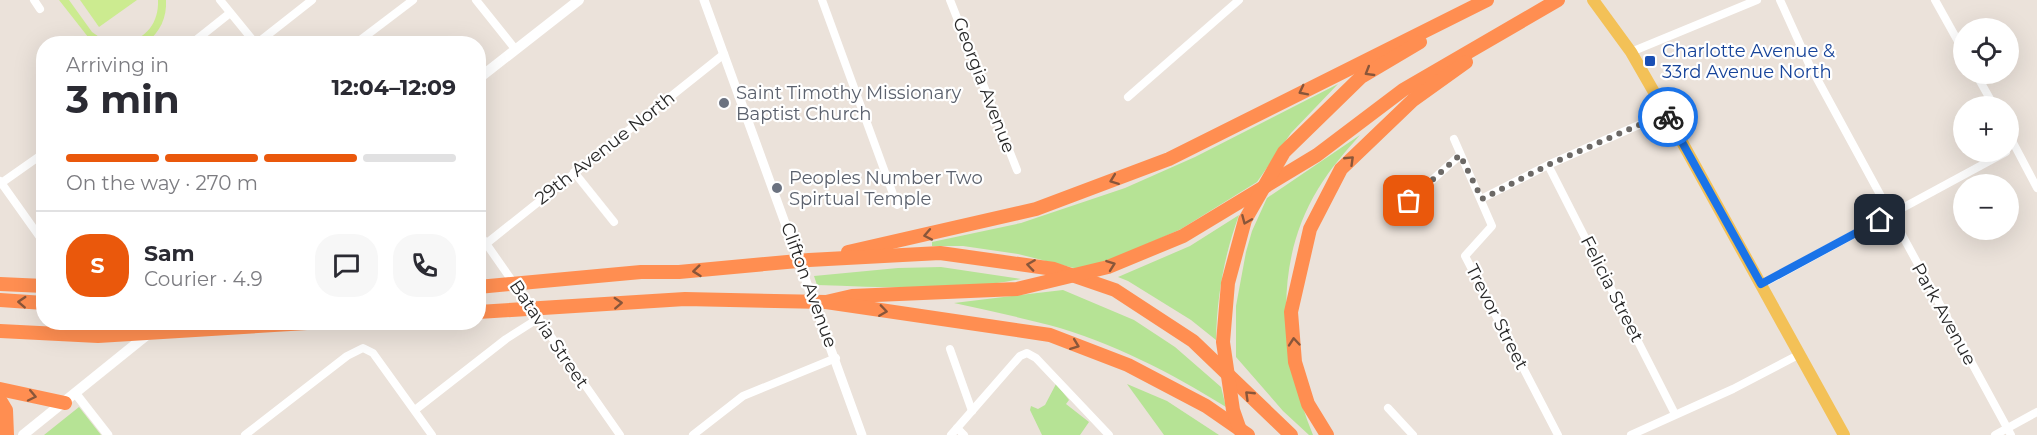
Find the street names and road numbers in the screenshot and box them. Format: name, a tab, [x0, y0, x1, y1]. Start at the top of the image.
street label: Georgia Avenue	[948, 14, 1020, 156]
street label: 29th Avenue North	[531, 87, 679, 209]
street label: Clifton Avenue	[776, 219, 842, 351]
street label: Felicia Street	[1576, 232, 1648, 346]
street label: Park Avenue	[1907, 259, 1981, 369]
street label: Trevor Street	[1461, 261, 1533, 373]
street label: Batavia Street	[505, 276, 593, 392]

